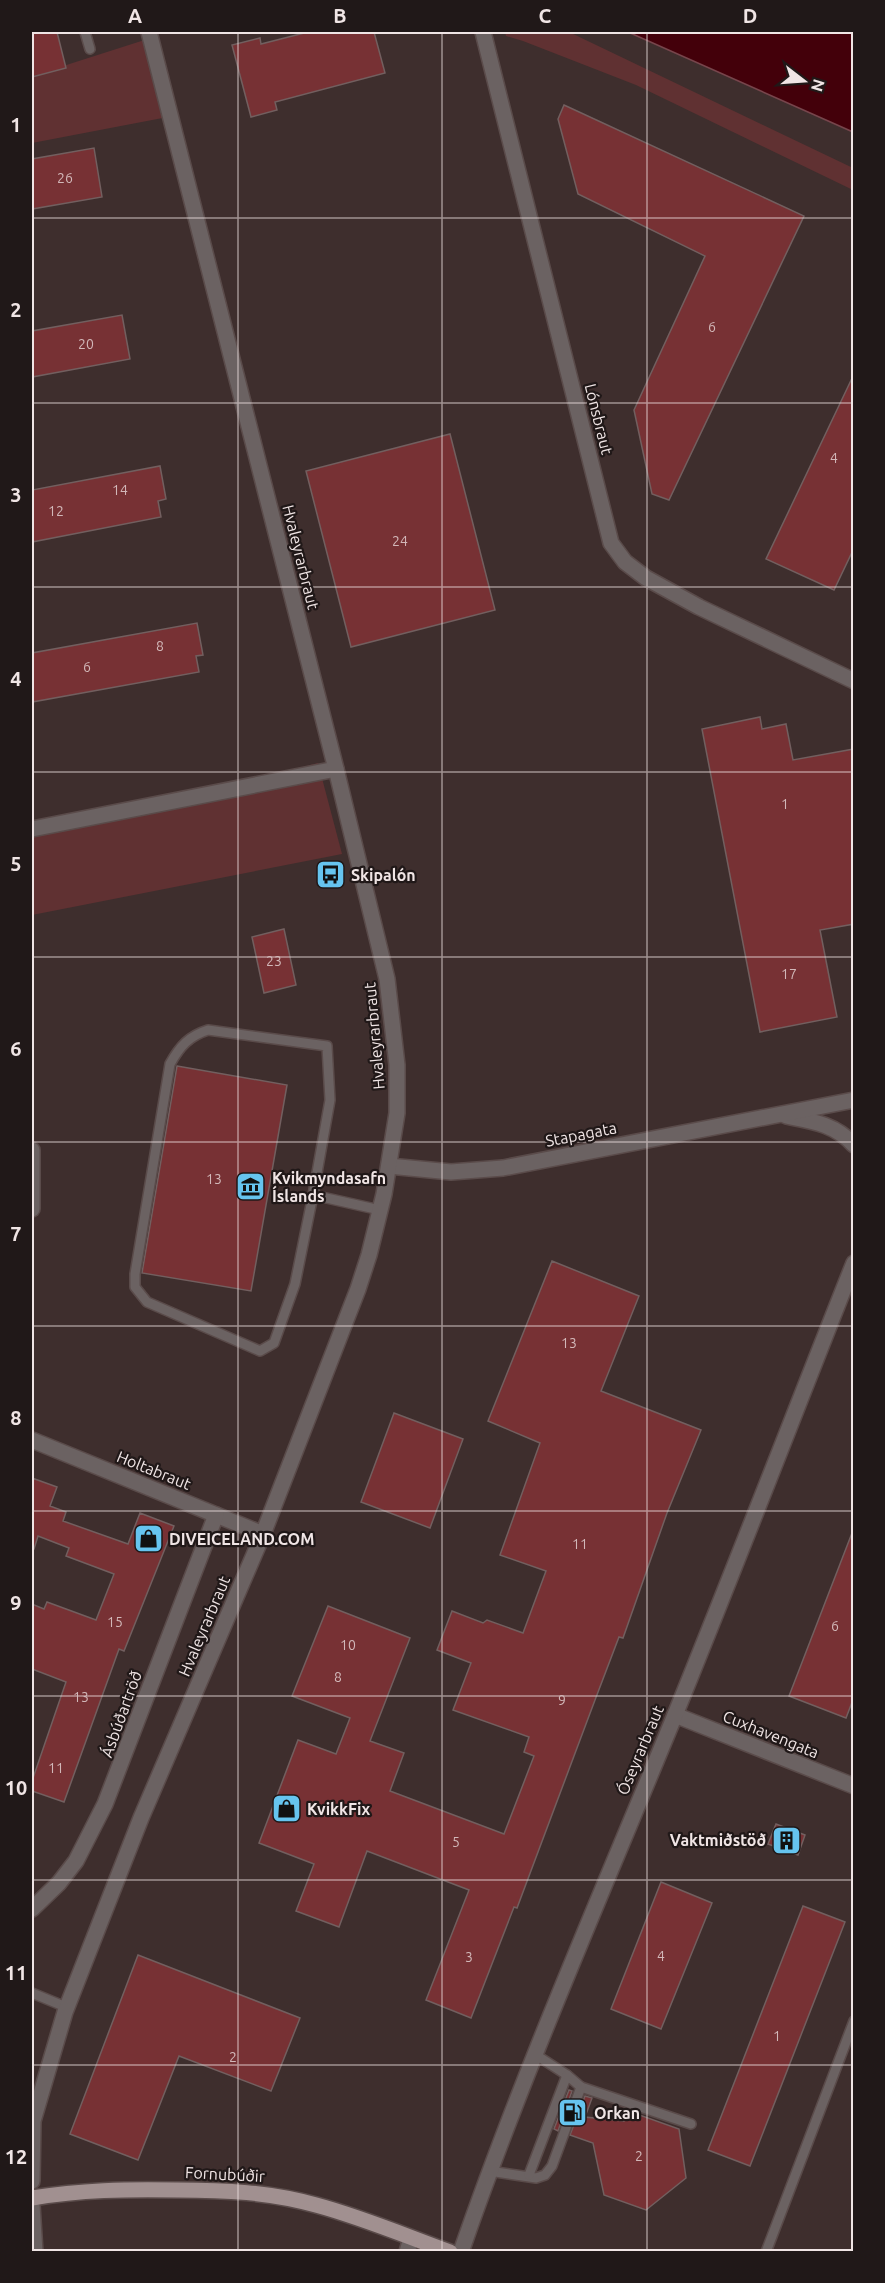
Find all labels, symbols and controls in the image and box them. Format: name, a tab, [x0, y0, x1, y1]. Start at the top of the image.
text: A	[128, 4, 142, 27]
text: B	[333, 4, 347, 27]
text: C	[539, 4, 552, 27]
text: D	[743, 4, 757, 27]
north arrow	[774, 51, 834, 111]
text: N	[808, 77, 829, 94]
text: 1	[10, 113, 22, 136]
house number: 26	[57, 170, 73, 186]
text: 2	[10, 298, 22, 321]
house number: 6	[708, 319, 716, 335]
house number: 20	[78, 336, 94, 352]
street label: Lónsbraut	[581, 382, 617, 457]
house number: 4	[830, 450, 838, 466]
house number: 14	[112, 482, 128, 498]
text: 3	[10, 483, 22, 506]
house number: 12	[48, 503, 64, 519]
street label: Hvaleyrarbraut	[279, 503, 323, 612]
house number: 24	[392, 533, 408, 549]
house number: 8	[156, 638, 164, 654]
house number: 6	[83, 659, 91, 675]
text: 4	[10, 667, 22, 690]
house number: 1	[781, 796, 789, 812]
text: 5	[10, 852, 22, 875]
bus stop icon: Skipalón	[314, 859, 346, 891]
place label: Skipalón	[351, 866, 416, 884]
house number: 23	[266, 953, 282, 969]
house number: 17	[781, 966, 797, 982]
street label: Hvaleyrarbraut	[360, 981, 388, 1090]
text: 6	[10, 1037, 22, 1060]
street label: Stapagata	[544, 1118, 618, 1150]
place label: Kvikmyndasafn Íslands	[272, 1169, 386, 1205]
house number: 13	[206, 1171, 222, 1187]
museum icon: Kvikmyndasafn Íslands	[235, 1171, 267, 1203]
text: 7	[10, 1222, 22, 1245]
house number: 13	[561, 1335, 577, 1351]
text: 8	[10, 1406, 22, 1429]
street label: Holtabraut	[114, 1447, 194, 1493]
shop icon: DIVEICELAND.COM	[132, 1523, 164, 1555]
place label: DIVEICELAND.COM	[169, 1530, 314, 1548]
house number: 11	[572, 1536, 588, 1552]
street label: Hvaleyrarbraut	[175, 1572, 234, 1679]
text: 9	[10, 1591, 22, 1614]
house number: 15	[107, 1614, 123, 1630]
house number: 6	[831, 1618, 839, 1634]
house number: 10	[340, 1637, 356, 1653]
street label: Ásbúðartröð	[95, 1668, 145, 1760]
house number: 8	[334, 1669, 342, 1685]
house number: 13	[73, 1689, 89, 1705]
house number: 9	[558, 1692, 566, 1708]
street label: Óseyrarbraut	[612, 1702, 667, 1797]
street label: Cuxhavengata	[720, 1707, 822, 1761]
house number: 11	[48, 1760, 64, 1776]
text: 10	[5, 1776, 27, 1799]
shop icon: KvikkFix	[270, 1793, 302, 1825]
place label: KvikkFix	[307, 1800, 370, 1818]
building icon: Vaktmiðstöð	[771, 1824, 803, 1856]
place label: Vaktmiðstöð	[670, 1831, 766, 1849]
house number: 5	[452, 1834, 460, 1850]
house number: 4	[657, 1948, 665, 1964]
house number: 3	[465, 1949, 473, 1965]
text: 11	[5, 1961, 27, 1984]
house number: 1	[773, 2028, 781, 2044]
house number: 2	[229, 2049, 237, 2065]
fuel station icon: Orkan	[557, 2097, 589, 2129]
place label: Orkan	[594, 2104, 640, 2122]
text: 12	[5, 2145, 27, 2168]
house number: 2	[635, 2148, 643, 2164]
street label: Fornubúðir	[185, 2163, 265, 2185]

